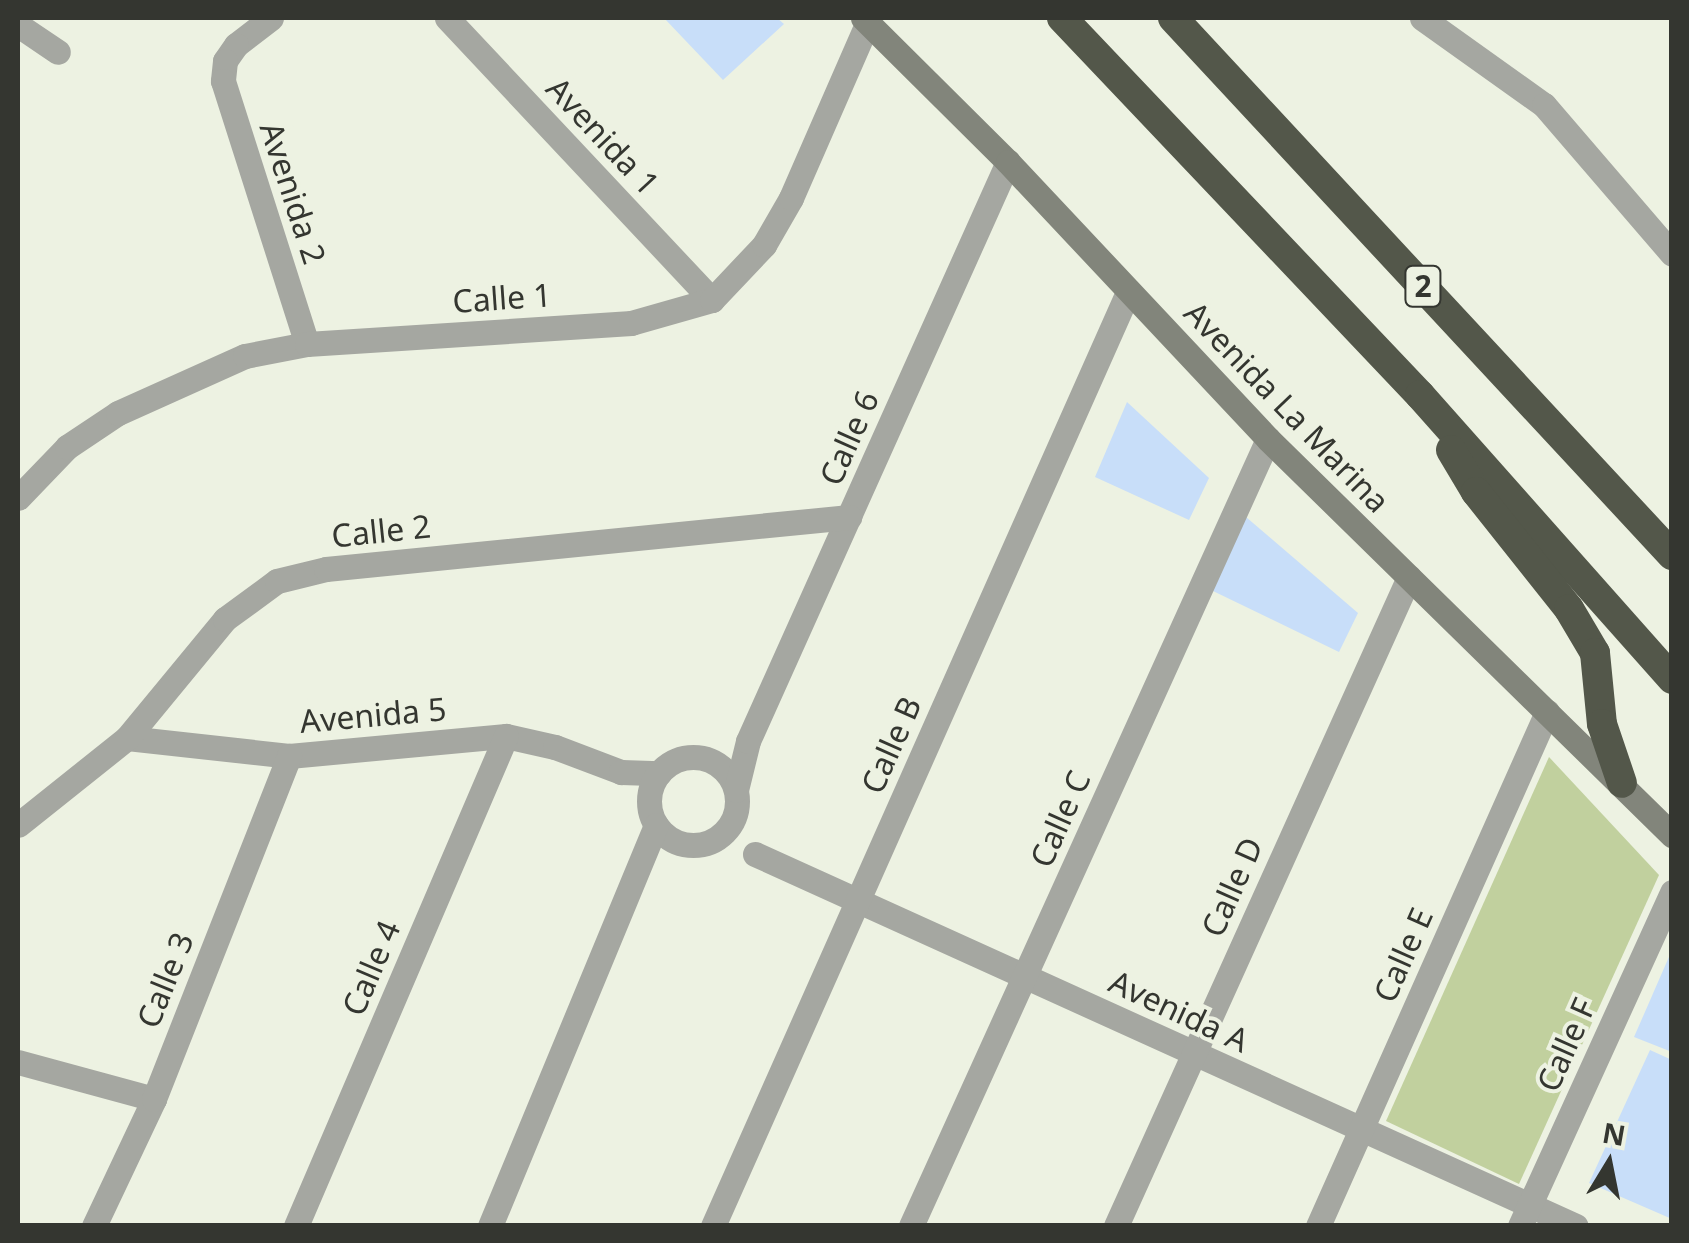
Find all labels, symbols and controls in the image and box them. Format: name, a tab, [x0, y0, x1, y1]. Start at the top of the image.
street label: Avenida 1	[539, 69, 667, 203]
street label: Avenida 2	[252, 117, 334, 269]
road number: 2	[1403, 261, 1443, 311]
street label: Calle 1	[451, 275, 553, 321]
street label: Avenida La Marina	[1177, 294, 1397, 520]
street label: Calle 6	[811, 385, 887, 491]
street label: Calle 2	[330, 507, 432, 555]
street label: Avenida 5	[298, 689, 448, 741]
street label: Calle B	[853, 691, 929, 799]
street label: Calle C	[1022, 765, 1098, 873]
street label: Calle D	[1193, 831, 1271, 943]
street label: Calle E	[1365, 902, 1441, 1008]
street label: Calle 4	[334, 915, 408, 1021]
street label: Calle 3	[129, 927, 201, 1033]
street label: Avenida A	[1103, 962, 1255, 1060]
street label: Calle F	[1529, 993, 1603, 1097]
north arrow	[1559, 1113, 1659, 1213]
text: N	[1600, 1113, 1629, 1154]

